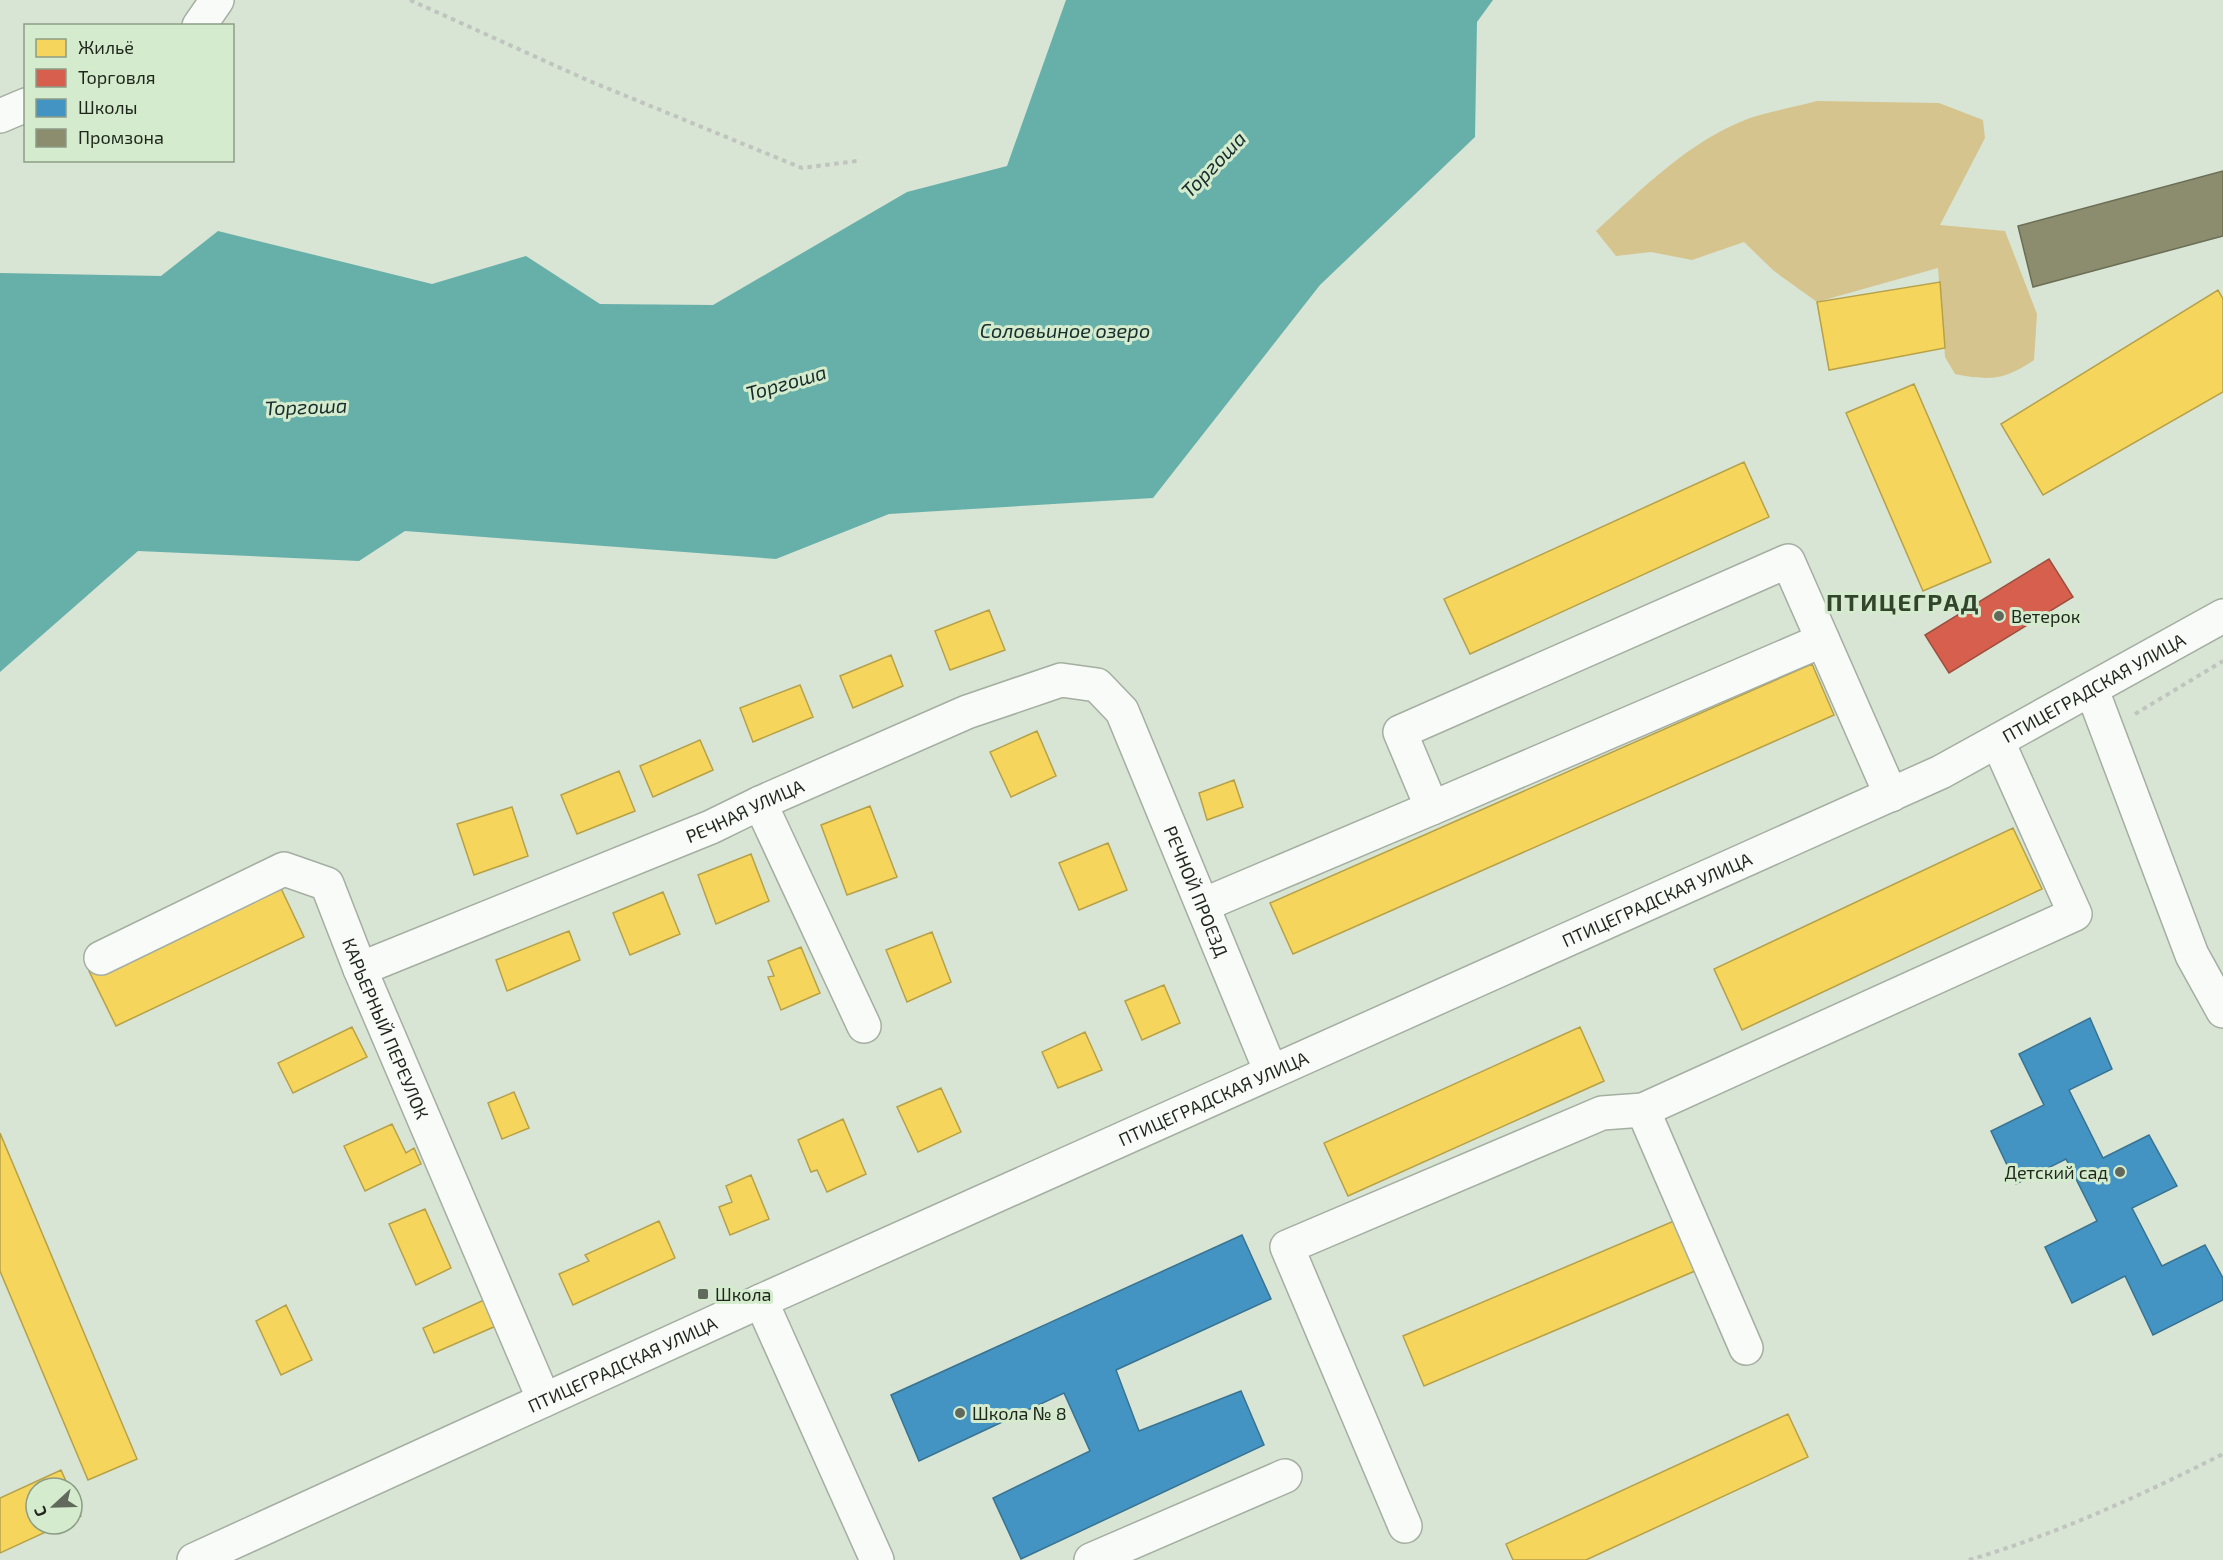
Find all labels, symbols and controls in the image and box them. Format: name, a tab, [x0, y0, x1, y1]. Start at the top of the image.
legend	[24, 24, 234, 162]
text: Жильё	[78, 36, 134, 58]
text: Торговля	[78, 66, 156, 88]
text: Школы	[78, 96, 138, 118]
text: Промзона	[78, 126, 164, 148]
water label: Торгоша	[1176, 126, 1250, 202]
water label: Соловьиное озеро	[980, 318, 1150, 342]
water label: Торгоша	[743, 359, 829, 405]
water label: Торгоша	[264, 393, 348, 419]
district label: ПТИЦЕГРАД	[1826, 587, 1980, 616]
place label: Ветерок	[2011, 605, 2081, 627]
marker: Ветерок	[1992, 609, 2006, 623]
street label: ПТИЦЕГРАДСКАЯ УЛИЦА	[1998, 628, 2190, 747]
street label: РЕЧНАЯ УЛИЦА	[682, 774, 808, 847]
street label: РЕЧНОЙ ПРОЕЗД	[1160, 822, 1233, 960]
street label: ПТИЦЕГРАДСКАЯ УЛИЦА	[1558, 847, 1756, 952]
street label: КАРЬЕРНЫЙ ПЕРЕУЛОК	[338, 935, 434, 1123]
street label: ПТИЦЕГРАДСКАЯ УЛИЦА	[1115, 1046, 1312, 1150]
place label: Детский сад	[2004, 1161, 2108, 1183]
marker: Детский сад	[2113, 1165, 2127, 1179]
place label: Школа	[715, 1283, 771, 1305]
marker: Школа	[696, 1287, 710, 1301]
street label: ПТИЦЕГРАДСКАЯ УЛИЦА	[524, 1311, 721, 1417]
place label: Школа № 8	[972, 1402, 1067, 1424]
marker: Школа № 8	[953, 1406, 967, 1420]
north arrow	[24, 1476, 84, 1536]
text: С	[29, 1504, 50, 1520]

